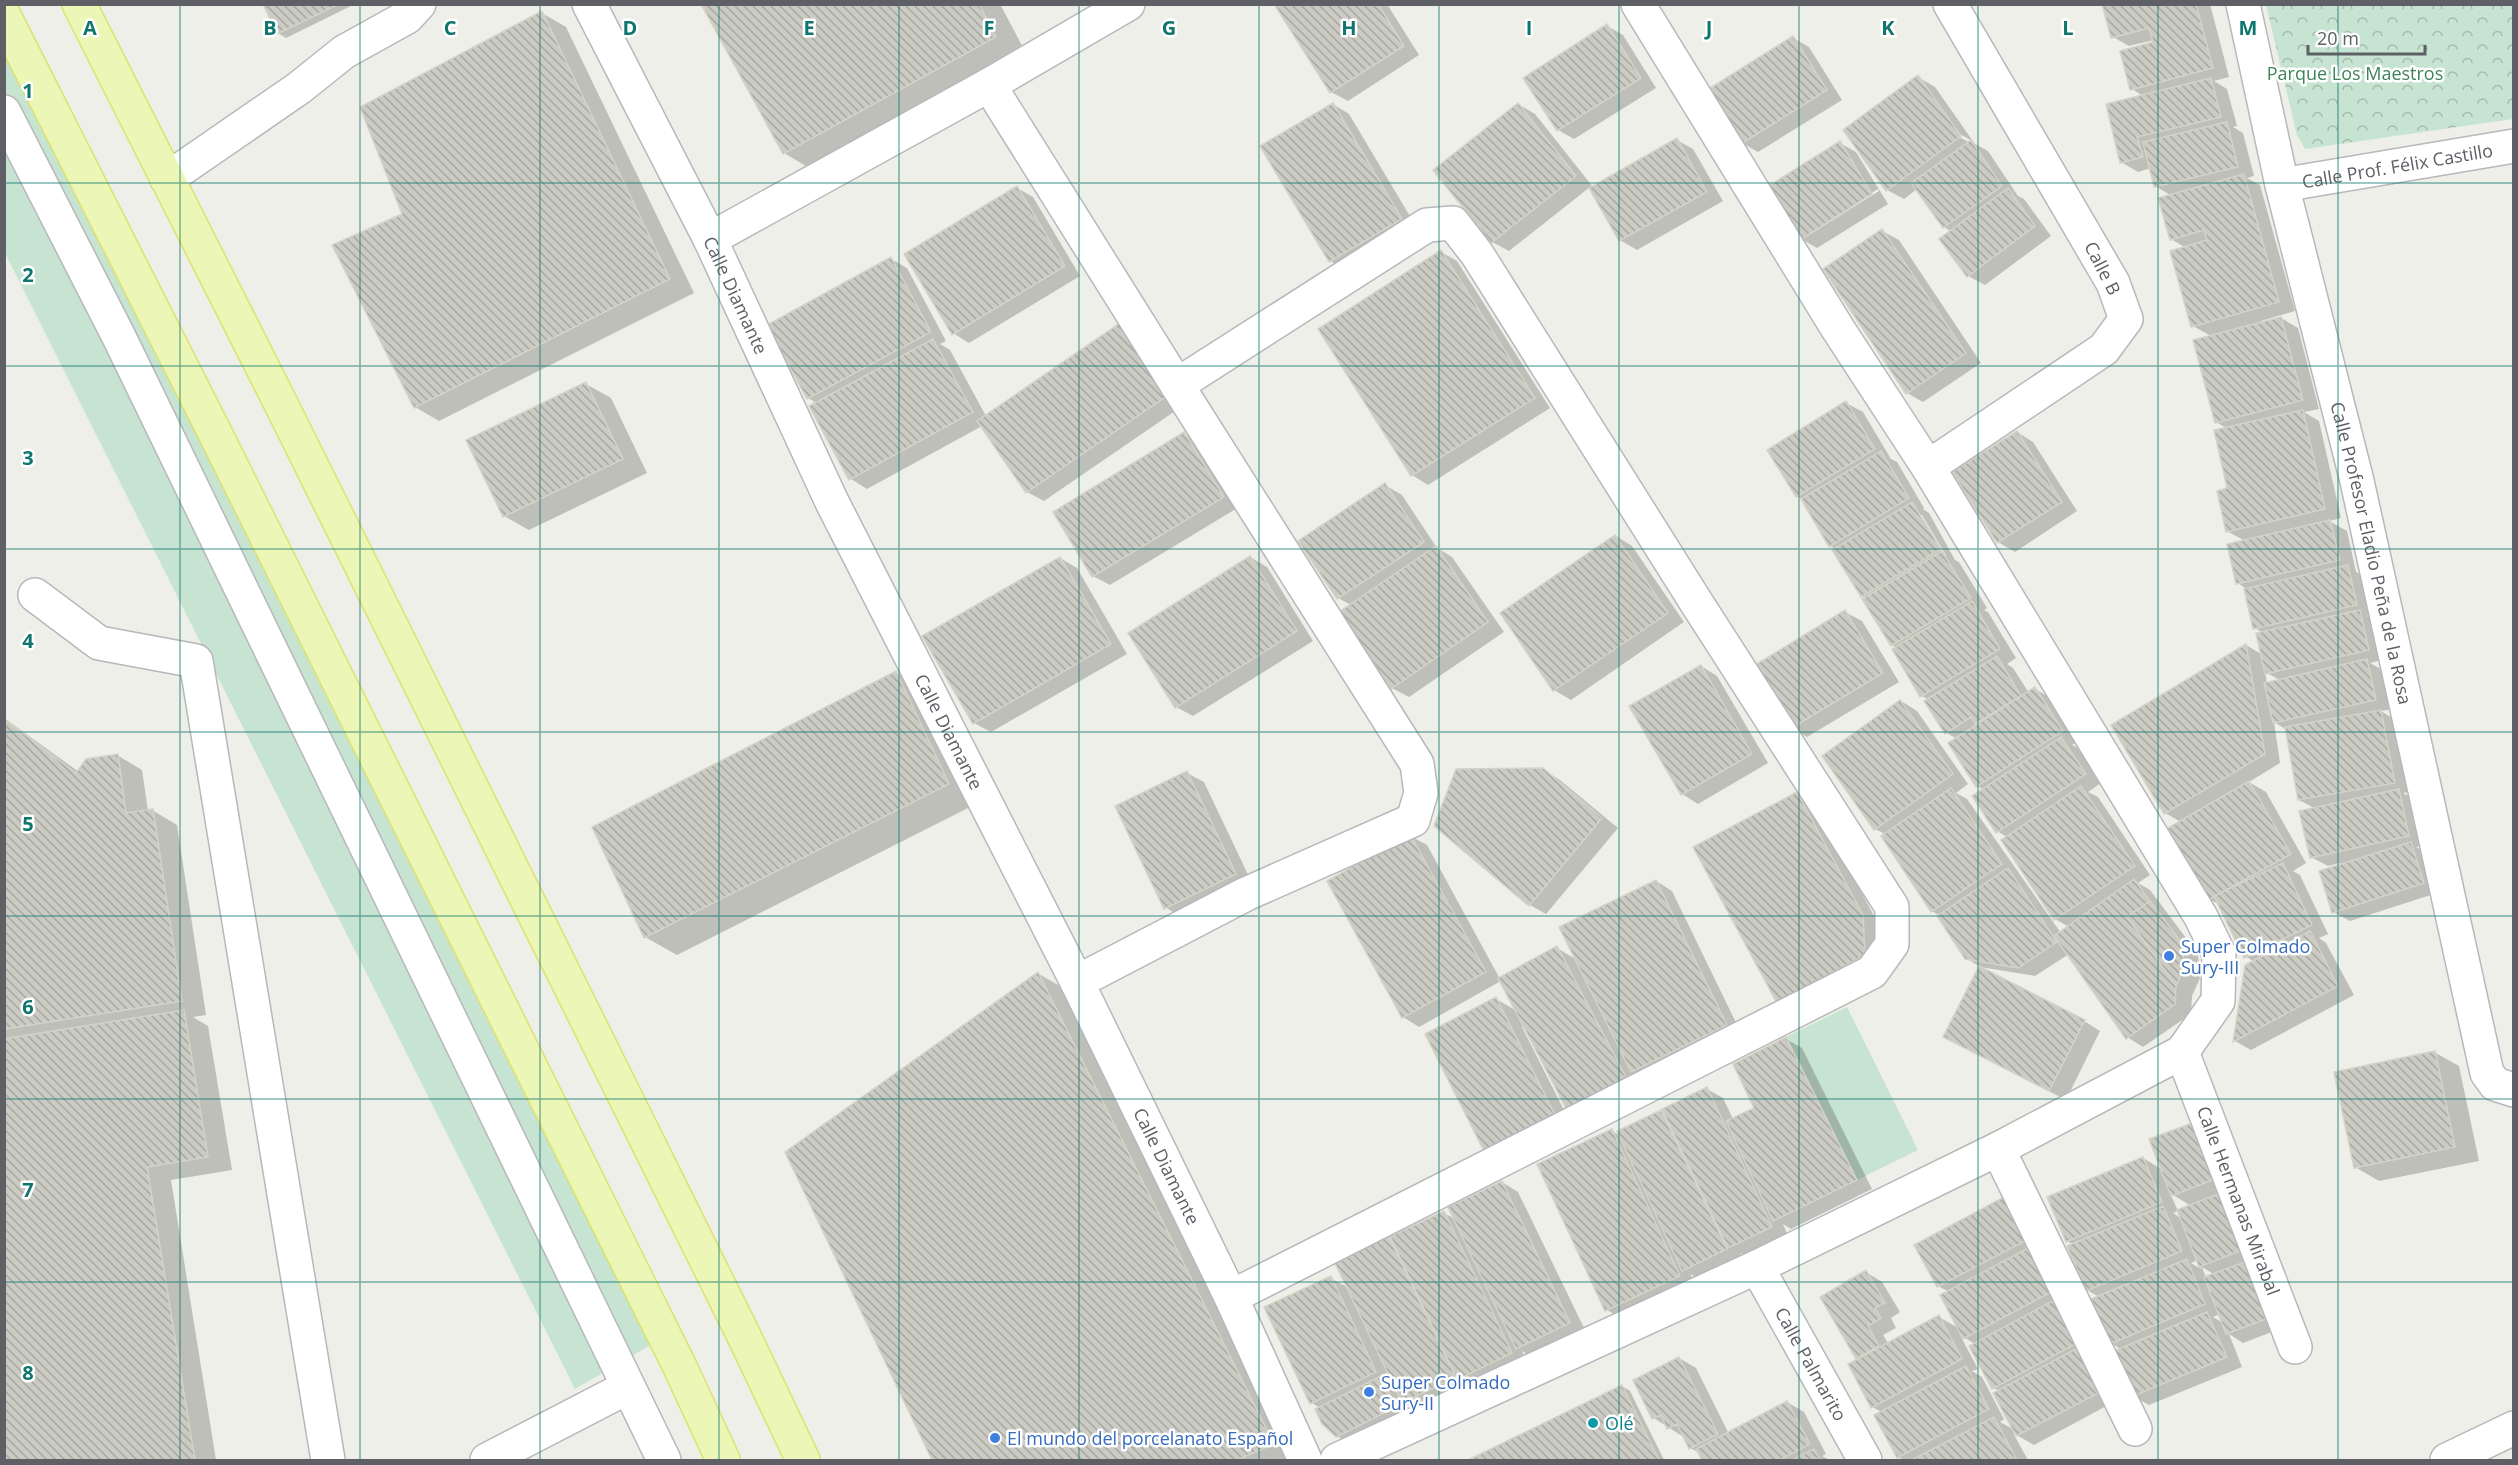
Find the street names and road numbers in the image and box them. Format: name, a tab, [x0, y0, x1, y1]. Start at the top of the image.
street label: Calle Prof. Félix Castillo	[2300, 138, 2495, 193]
street label: Calle Diamante	[698, 232, 774, 358]
street label: Calle B	[2079, 237, 2127, 299]
street label: Calle Profesor Eladio Peña de la Rosa	[2325, 399, 2418, 707]
street label: Calle Diamante	[910, 670, 989, 794]
street label: Calle Hermanas Mirabal	[2192, 1102, 2286, 1298]
street label: Calle Diamante	[1128, 1104, 1206, 1228]
street label: Calle Palmarito	[1770, 1303, 1853, 1425]

